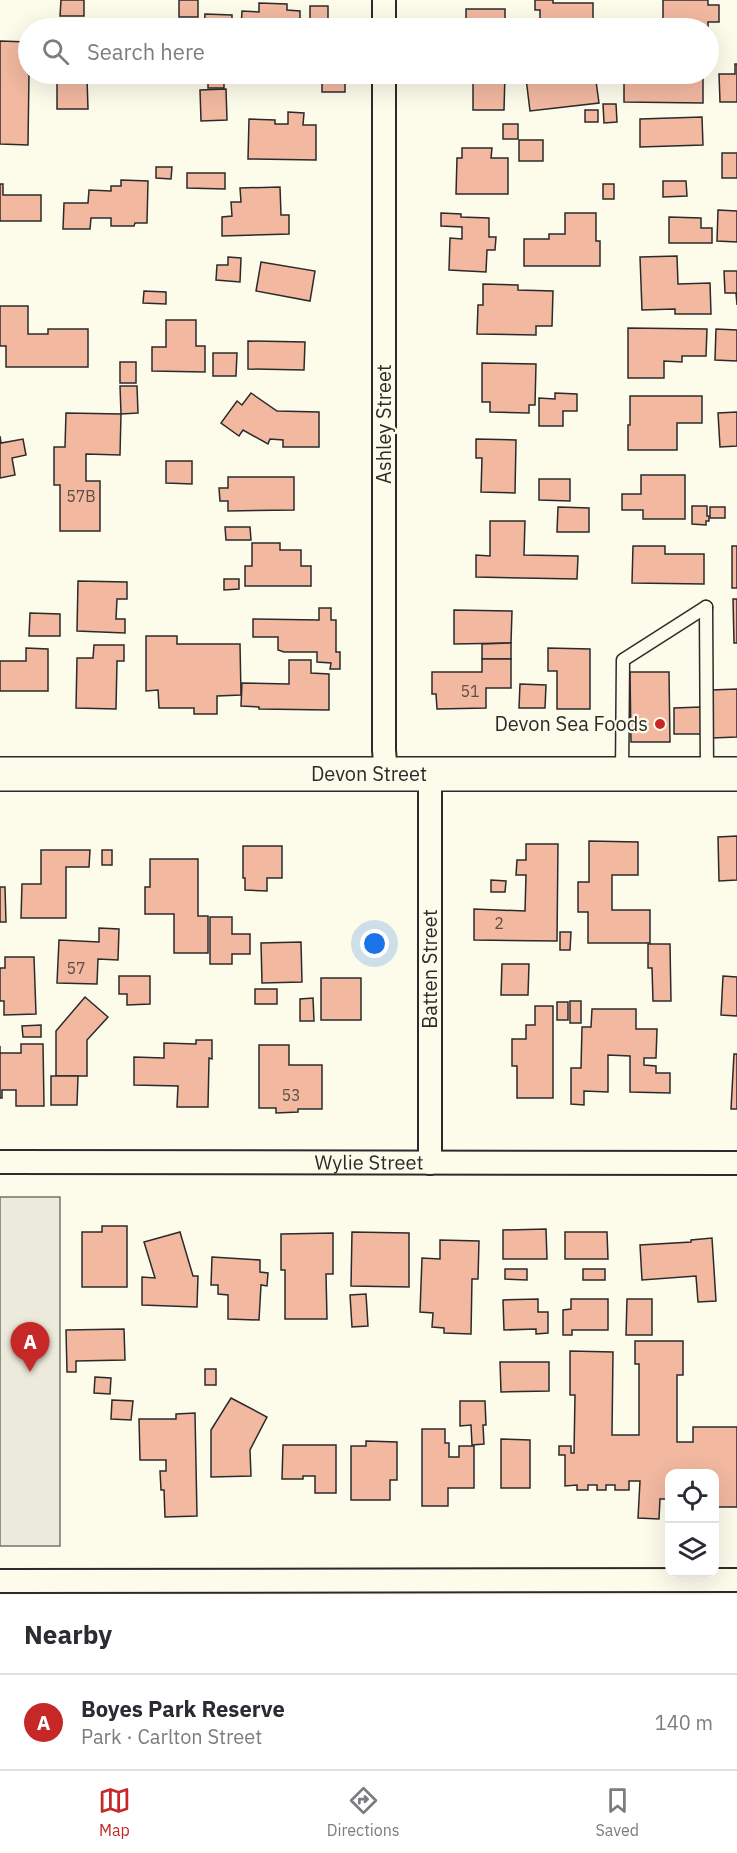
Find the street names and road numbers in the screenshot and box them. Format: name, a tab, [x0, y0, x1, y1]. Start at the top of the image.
street label: Ashley Street	[370, 364, 397, 484]
street label: Devon Street	[311, 760, 427, 787]
street label: Batten Street	[416, 909, 443, 1029]
street label: Wylie Street	[315, 1148, 423, 1176]

